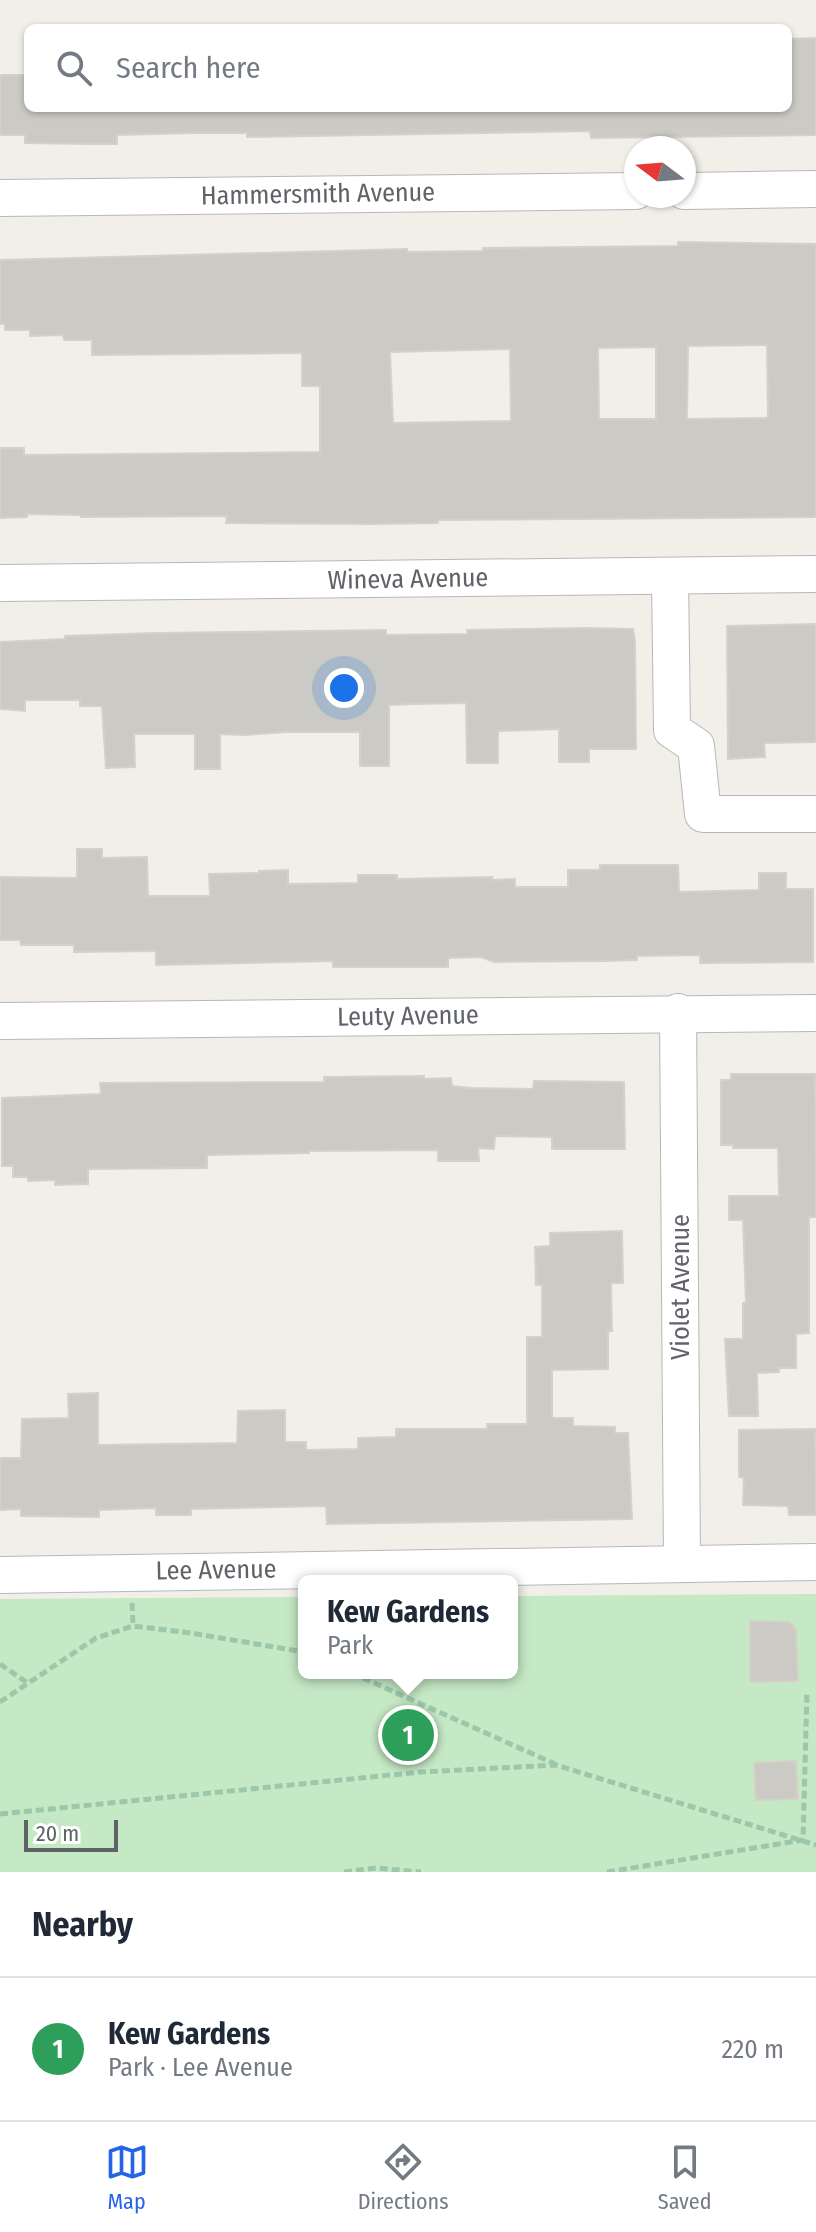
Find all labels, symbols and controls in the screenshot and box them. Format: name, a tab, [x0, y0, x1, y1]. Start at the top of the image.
search box	[24, 24, 792, 112]
icon: search	[52, 46, 96, 90]
text: Search here	[116, 50, 261, 86]
north arrow	[624, 136, 696, 208]
street label: Hammersmith Avenue	[201, 176, 435, 212]
street label: Wineva Avenue	[327, 562, 489, 596]
your location	[324, 668, 364, 708]
street label: Leuty Avenue	[337, 999, 479, 1033]
street label: Violet Avenue	[665, 1214, 696, 1360]
street label: Lee Avenue	[155, 1553, 277, 1587]
popup	[298, 1575, 518, 1679]
text: Kew Gardens	[327, 1594, 489, 1630]
text: Park	[327, 1630, 373, 1661]
pin: 1	[382, 1705, 434, 1765]
scale bar	[24, 1816, 118, 1852]
text: 20 m	[36, 1820, 79, 1847]
text: Nearby	[32, 1904, 133, 1945]
text: Kew Gardens	[108, 2016, 270, 2052]
text: 1	[53, 2034, 64, 2065]
text: 220 m	[721, 2034, 784, 2065]
text: Park · Lee Avenue	[108, 2052, 293, 2083]
tab: Map	[105, 2140, 149, 2215]
tab: Directions	[358, 2140, 449, 2215]
tab: Saved	[658, 2140, 711, 2215]

